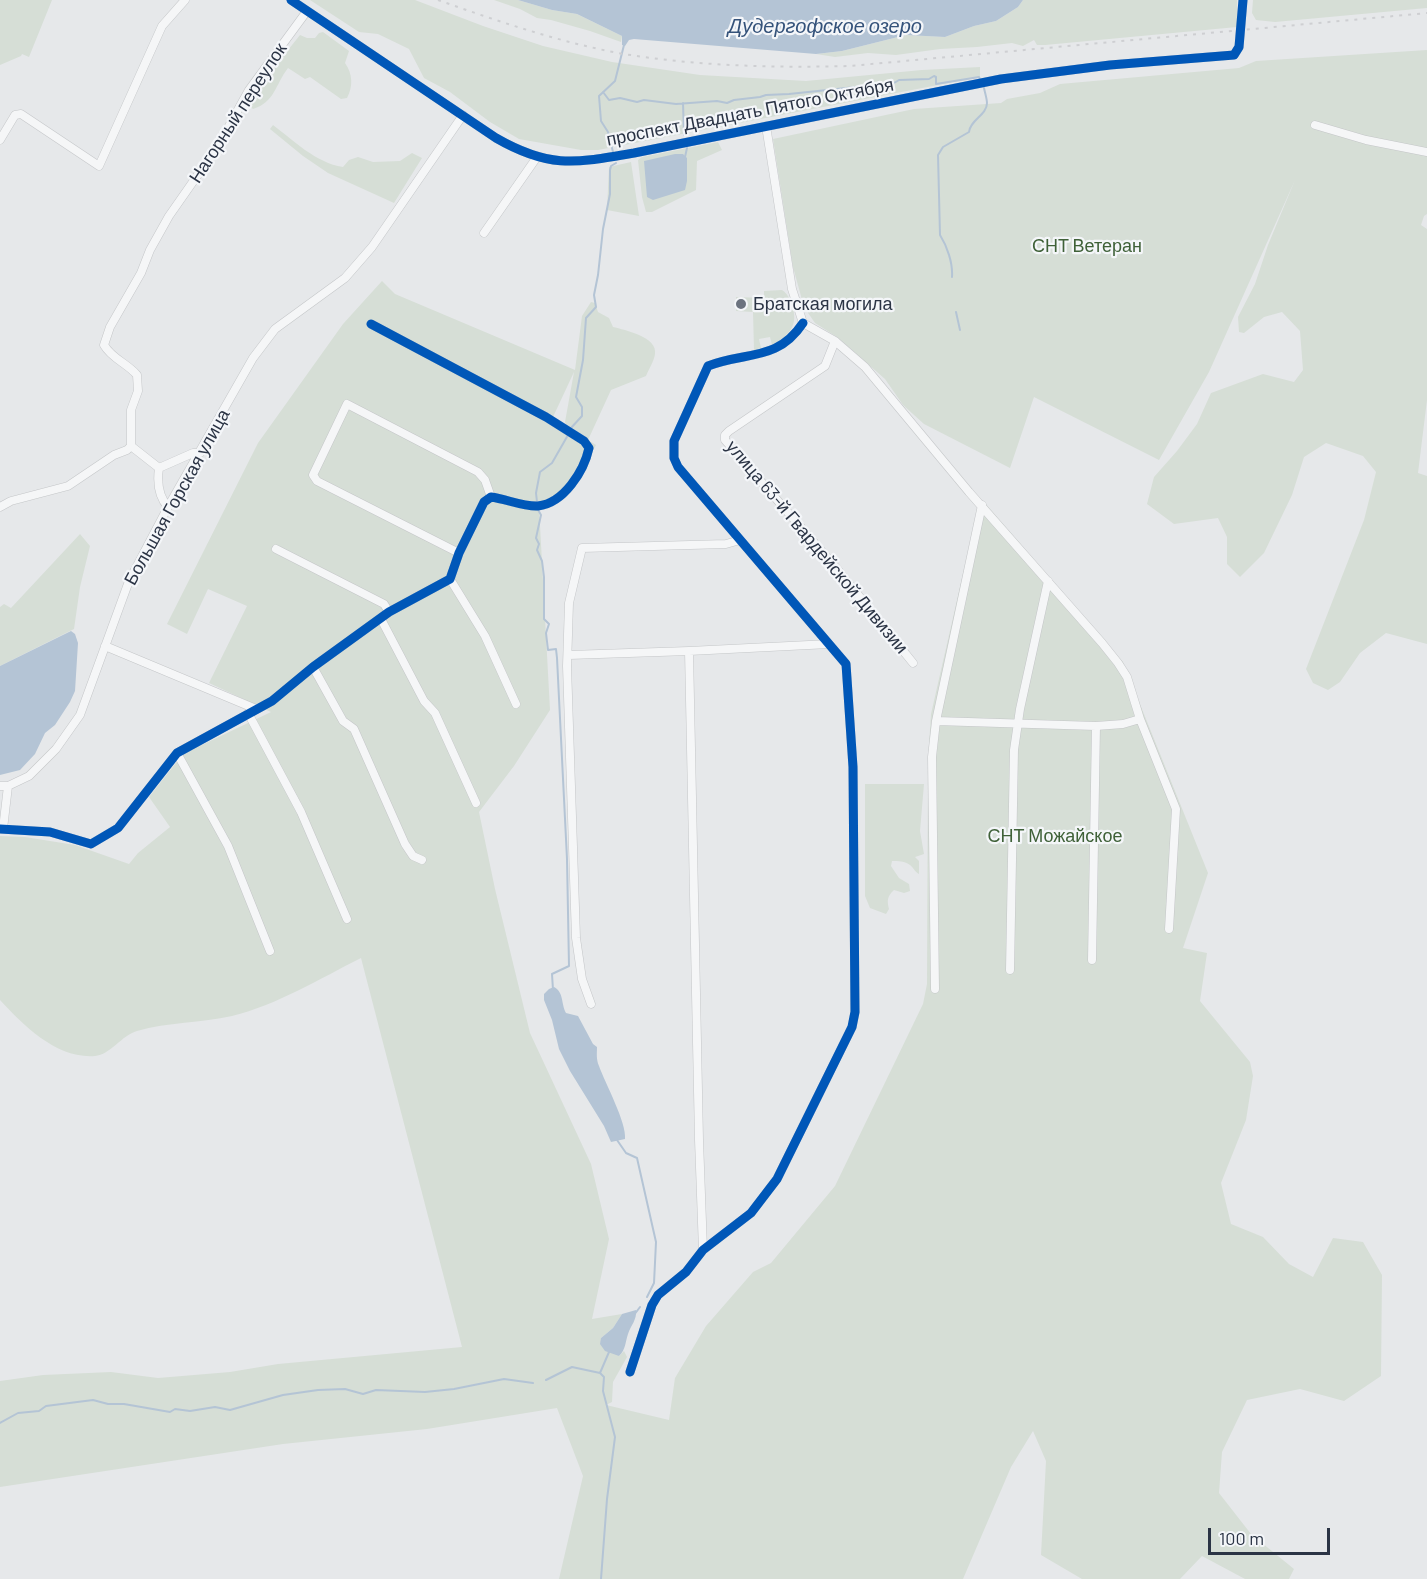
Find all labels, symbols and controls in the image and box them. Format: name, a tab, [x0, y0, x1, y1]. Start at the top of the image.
water label: Дудергофское озеро	[728, 14, 922, 38]
street label: Нагорный переулок	[185, 39, 291, 187]
street label: проспект Двадцать Пятого Октября	[605, 74, 895, 150]
park label: СНТ Ветеран	[1032, 235, 1142, 257]
place label: Братская могила	[753, 293, 893, 315]
marker: Братская могила	[734, 297, 748, 311]
street label: Большая Горская улица	[120, 405, 234, 589]
street label: улица 63-й Гвардейской Дивизии	[721, 436, 913, 658]
park label: СНТ Можайское	[988, 825, 1122, 847]
scale bar	[1211, 1516, 1332, 1554]
text: 100 m	[1219, 1527, 1264, 1549]

